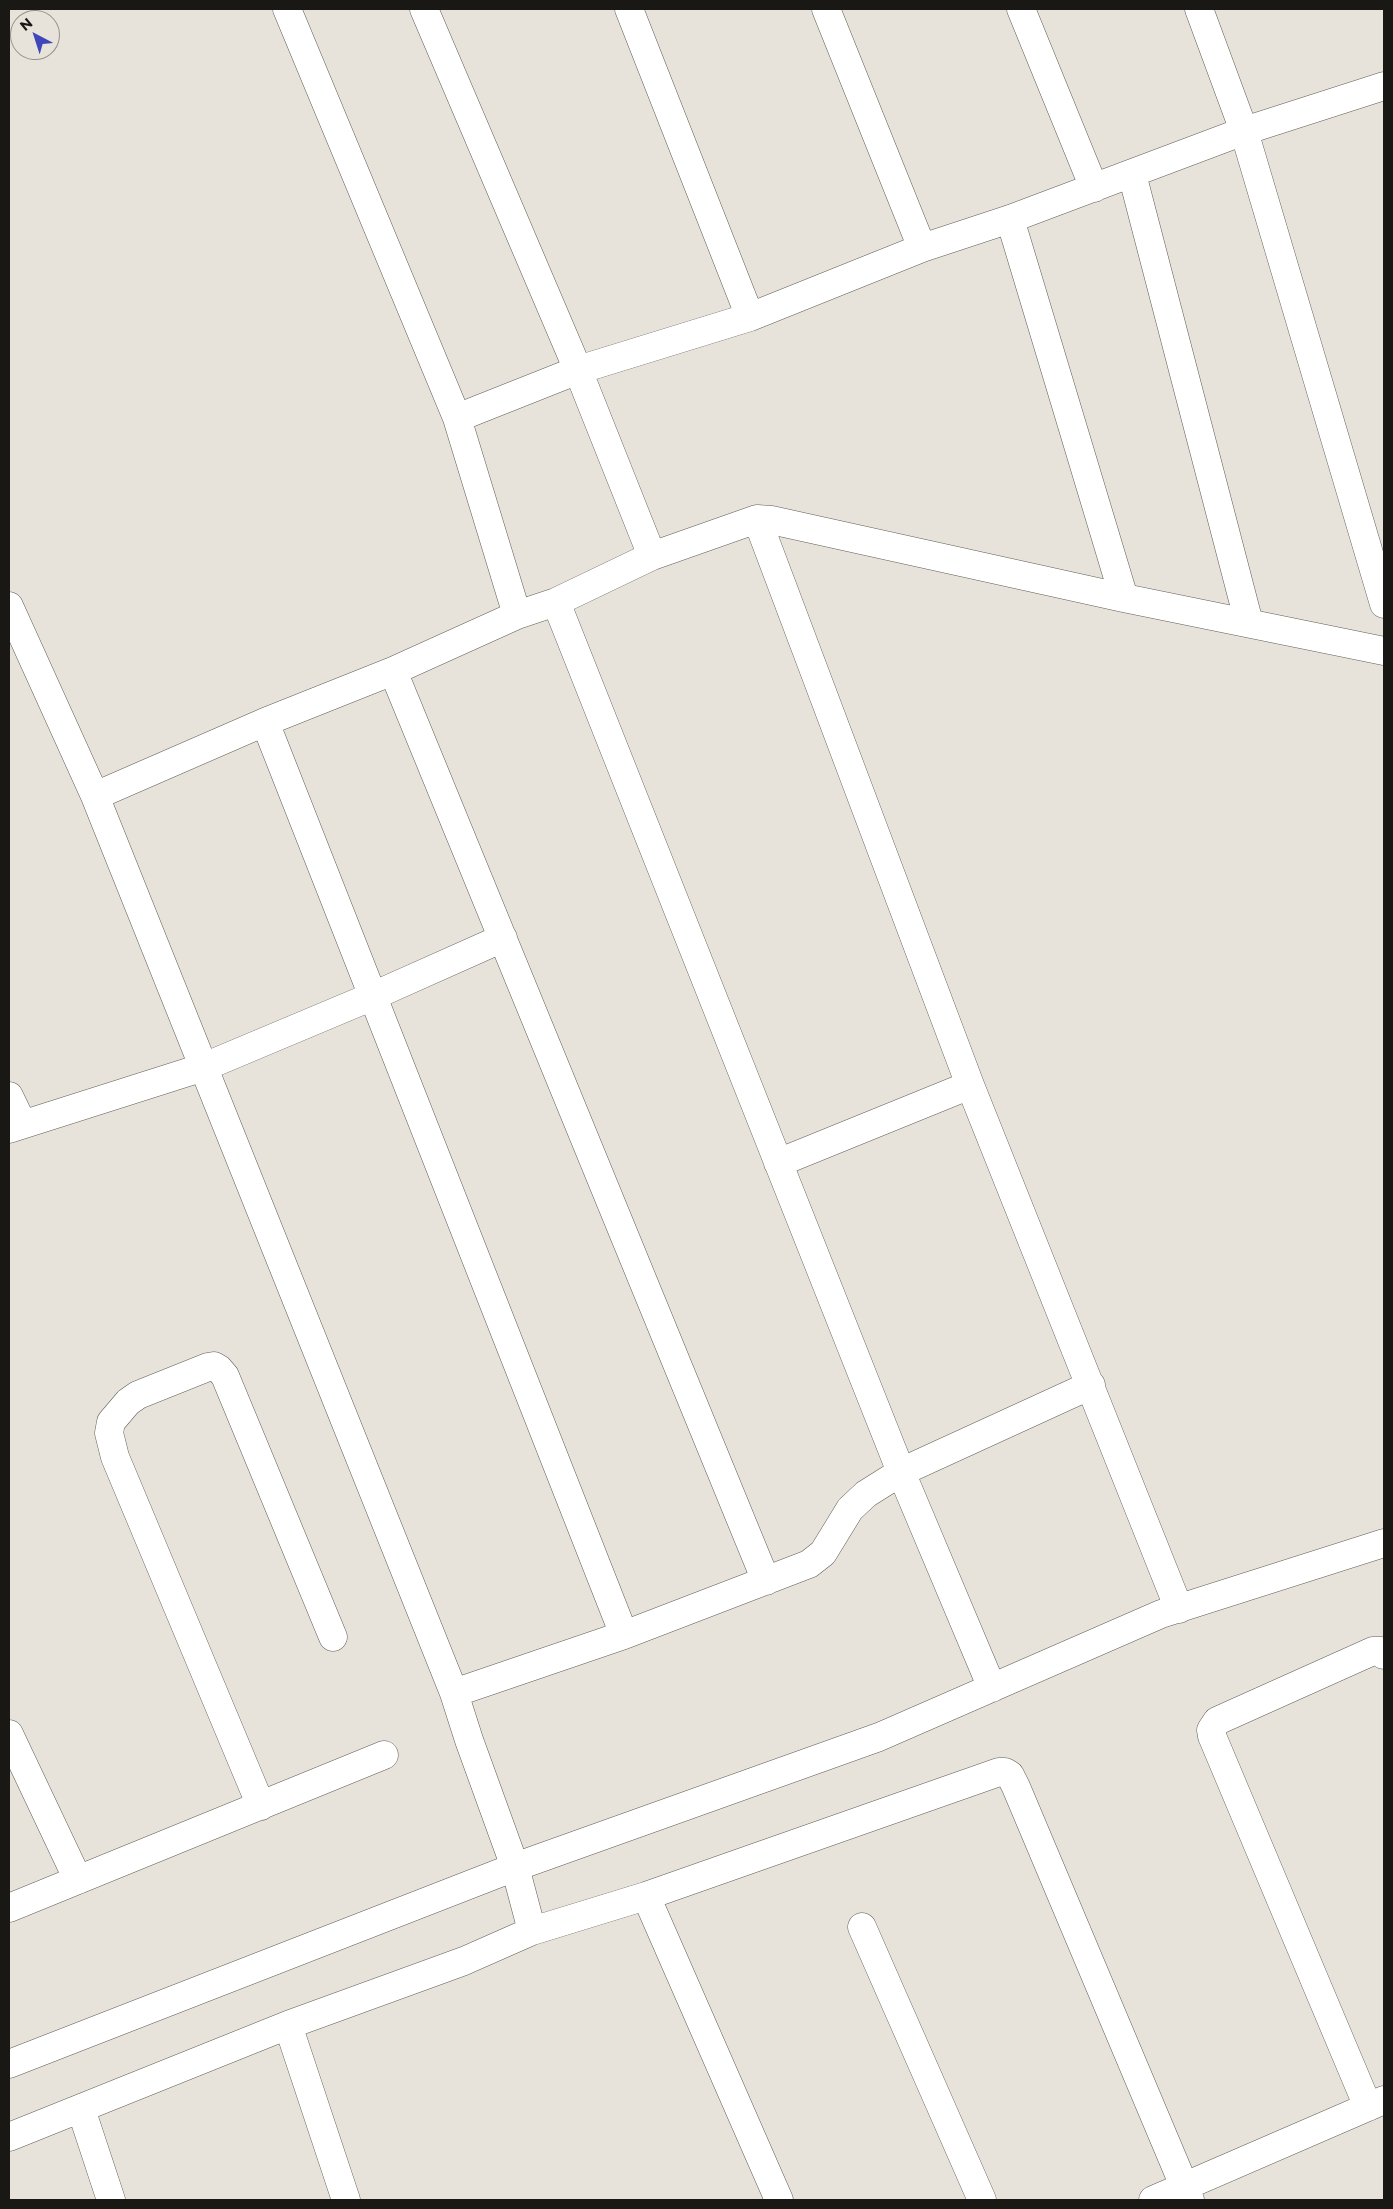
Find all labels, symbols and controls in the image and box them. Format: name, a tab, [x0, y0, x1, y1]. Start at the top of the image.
north arrow	[10, 10, 60, 60]
text: N	[16, 14, 36, 35]

